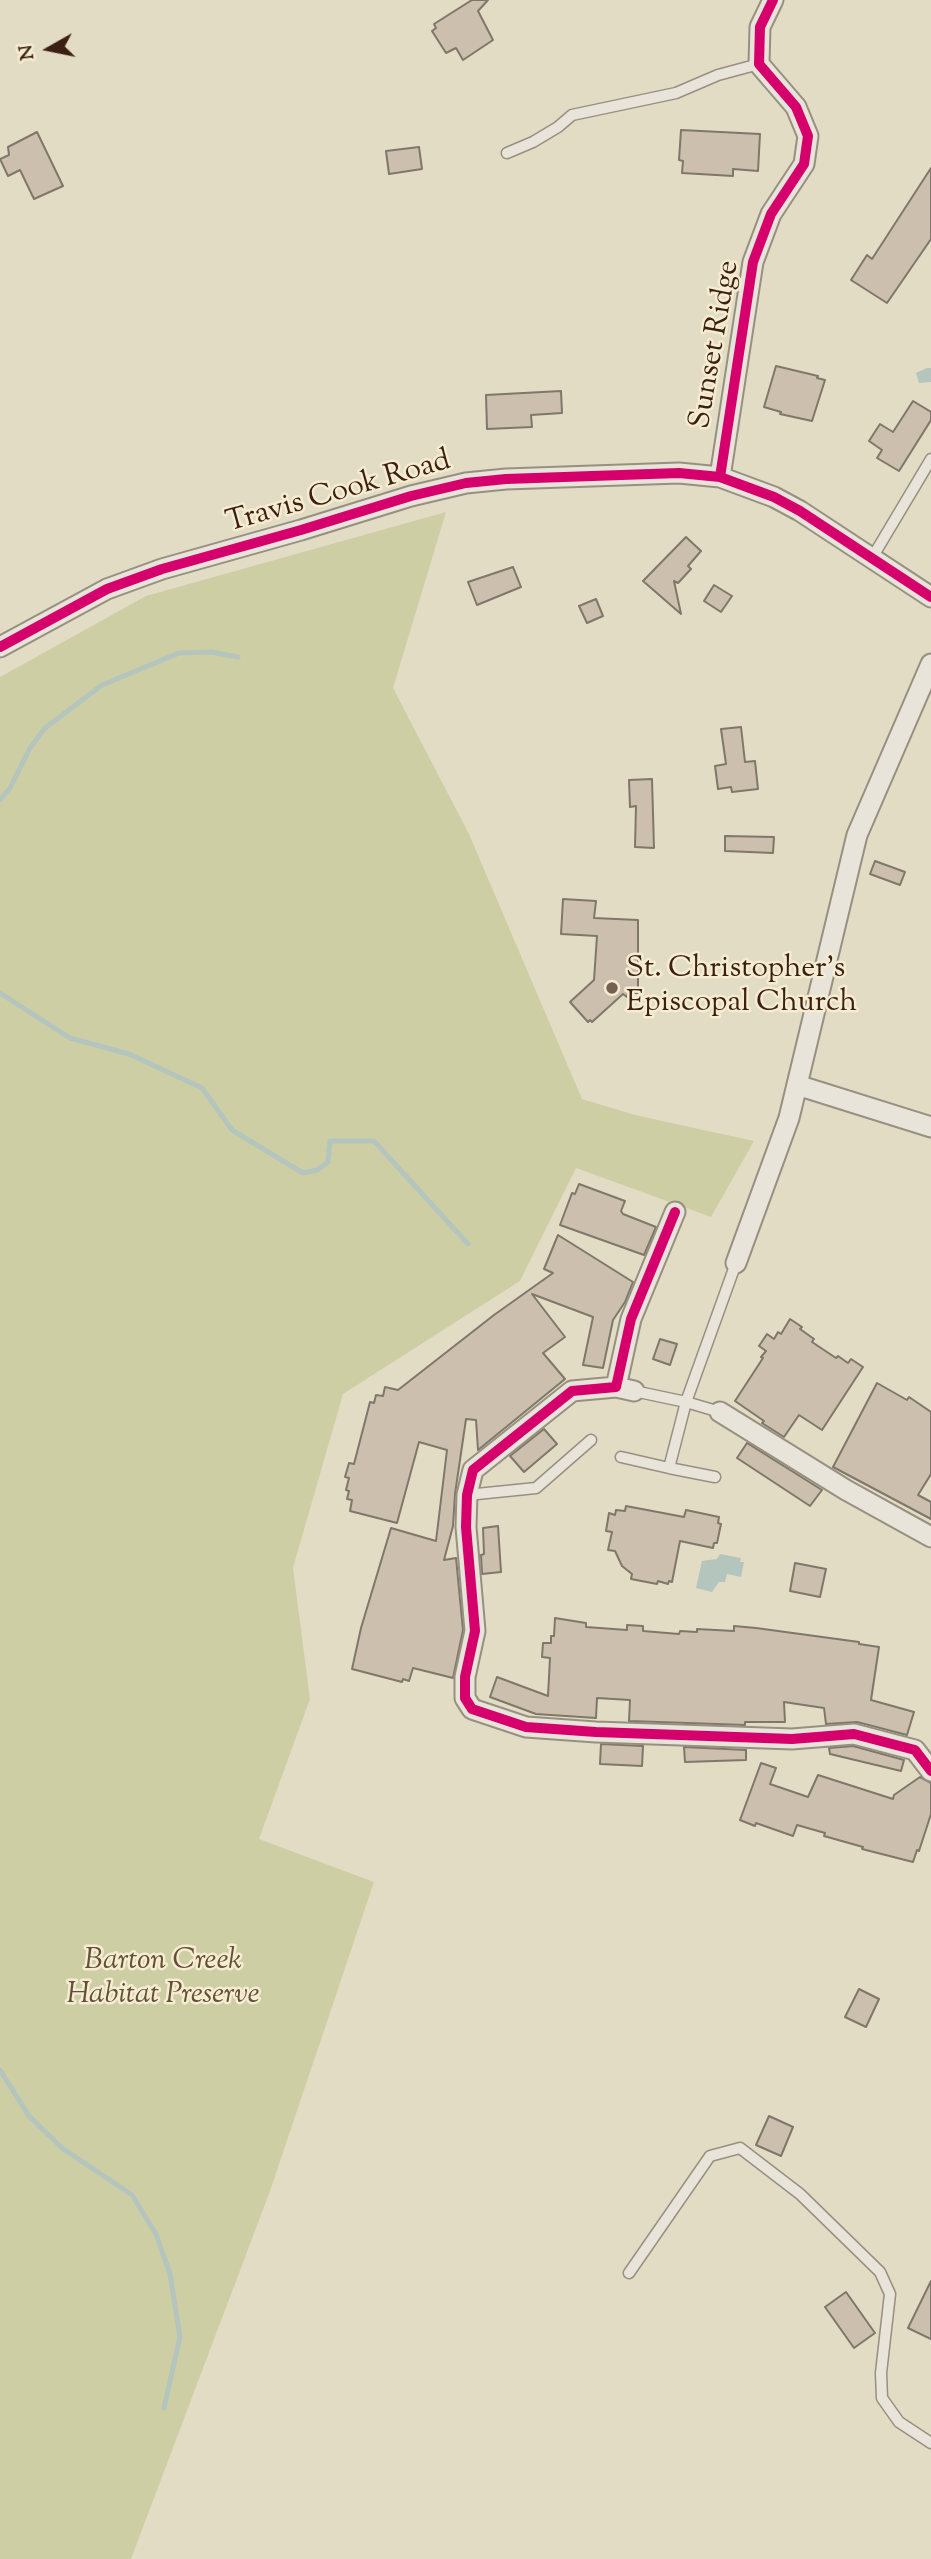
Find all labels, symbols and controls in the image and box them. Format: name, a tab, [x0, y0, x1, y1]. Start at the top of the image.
north arrow	[14, 14, 84, 84]
text: N	[13, 43, 42, 62]
street label: Sunset Ridge	[684, 258, 750, 432]
street label: Travis Cook Road	[223, 445, 455, 543]
place label: St. Christopher’s Episcopal Church	[626, 953, 857, 1024]
marker: St. Christopher’s Episcopal Church	[604, 980, 620, 996]
park label: Barton Creek Habitat Preserve	[66, 1945, 260, 2016]

